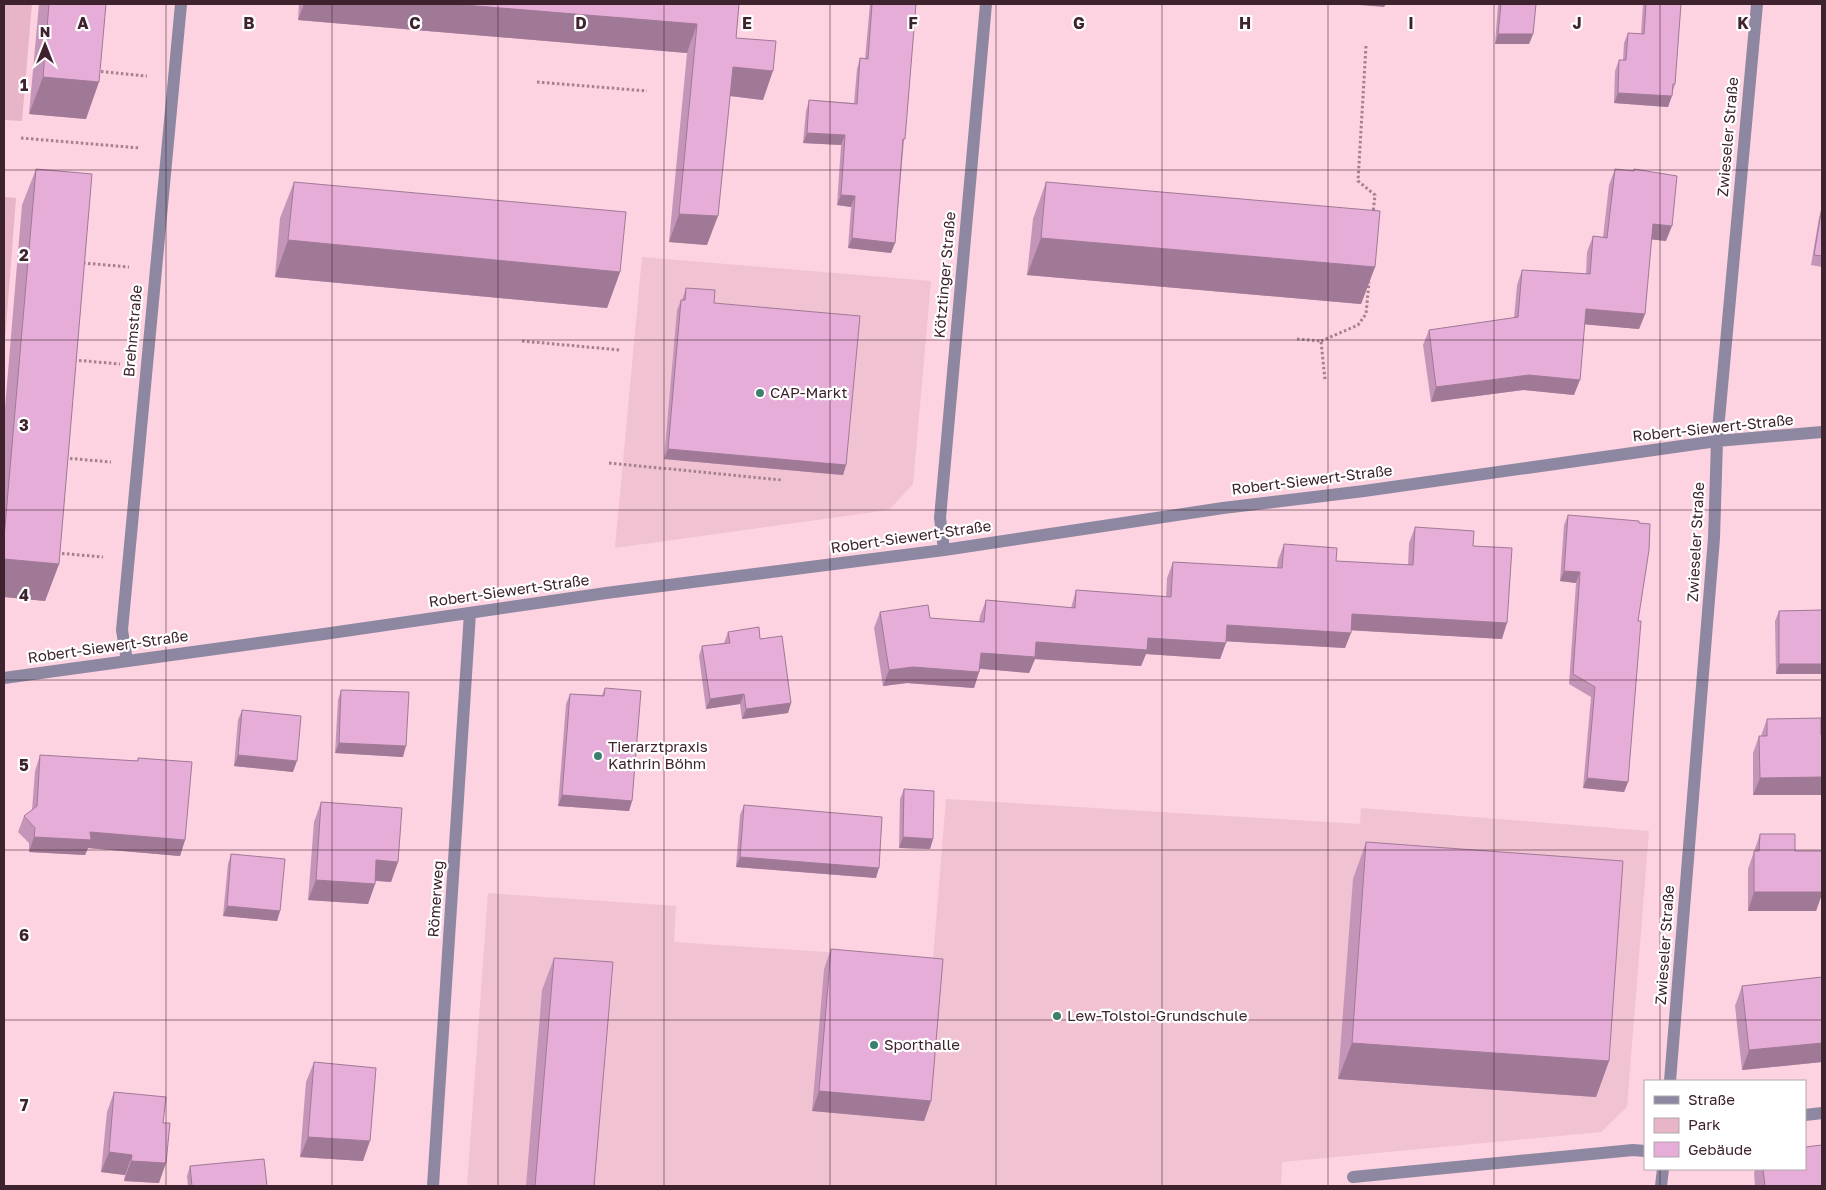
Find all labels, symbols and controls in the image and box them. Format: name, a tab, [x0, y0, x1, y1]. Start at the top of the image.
text: A	[77, 13, 89, 33]
text: B	[243, 13, 255, 33]
text: C	[409, 13, 421, 33]
text: D	[575, 13, 587, 33]
text: E	[742, 13, 752, 33]
text: F	[908, 13, 918, 33]
text: G	[1073, 13, 1085, 33]
text: H	[1239, 13, 1251, 33]
text: I	[1408, 13, 1414, 33]
text: J	[1572, 13, 1582, 33]
text: K	[1737, 13, 1749, 33]
north arrow	[20, 20, 70, 70]
text: N	[40, 23, 50, 40]
text: 1	[20, 75, 28, 95]
street label: Zwieseler Straße	[1713, 76, 1741, 197]
street label: Kötztinger Straße	[930, 211, 959, 339]
text: 2	[19, 245, 29, 265]
street label: Brehmstraße	[119, 284, 145, 378]
place label: CAP-Markt	[770, 383, 847, 401]
marker: CAP-Markt	[754, 387, 766, 399]
street label: Robert-Siewert-Straße	[1631, 410, 1795, 444]
text: 3	[19, 415, 29, 435]
street label: Robert-Siewert-Straße	[1230, 460, 1394, 498]
street label: Zwieseler Straße	[1683, 481, 1707, 602]
street label: Robert-Siewert-Straße	[829, 516, 993, 556]
street label: Robert-Siewert-Straße	[427, 570, 591, 610]
text: 4	[19, 585, 29, 605]
street label: Robert-Siewert-Straße	[26, 626, 190, 666]
place label: Tierarztpraxis Kathrin Böhm	[608, 737, 708, 772]
marker: Tierarztpraxis Kathrin Böhm	[592, 750, 604, 762]
text: 5	[19, 755, 29, 775]
street label: Römerweg	[423, 860, 447, 938]
street label: Zwieseler Straße	[1651, 884, 1677, 1005]
text: 6	[19, 925, 29, 945]
place label: Lew-Tolstoi-Grundschule	[1067, 1006, 1248, 1024]
marker: Lew-Tolstoi-Grundschule	[1051, 1010, 1063, 1022]
place label: Sporthalle	[884, 1035, 960, 1053]
marker: Sporthalle	[868, 1039, 880, 1051]
legend	[1644, 1080, 1806, 1170]
text: Straße	[1688, 1090, 1735, 1108]
text: 7	[20, 1095, 29, 1115]
text: Park	[1688, 1115, 1721, 1133]
text: Gebäude	[1688, 1140, 1752, 1158]

